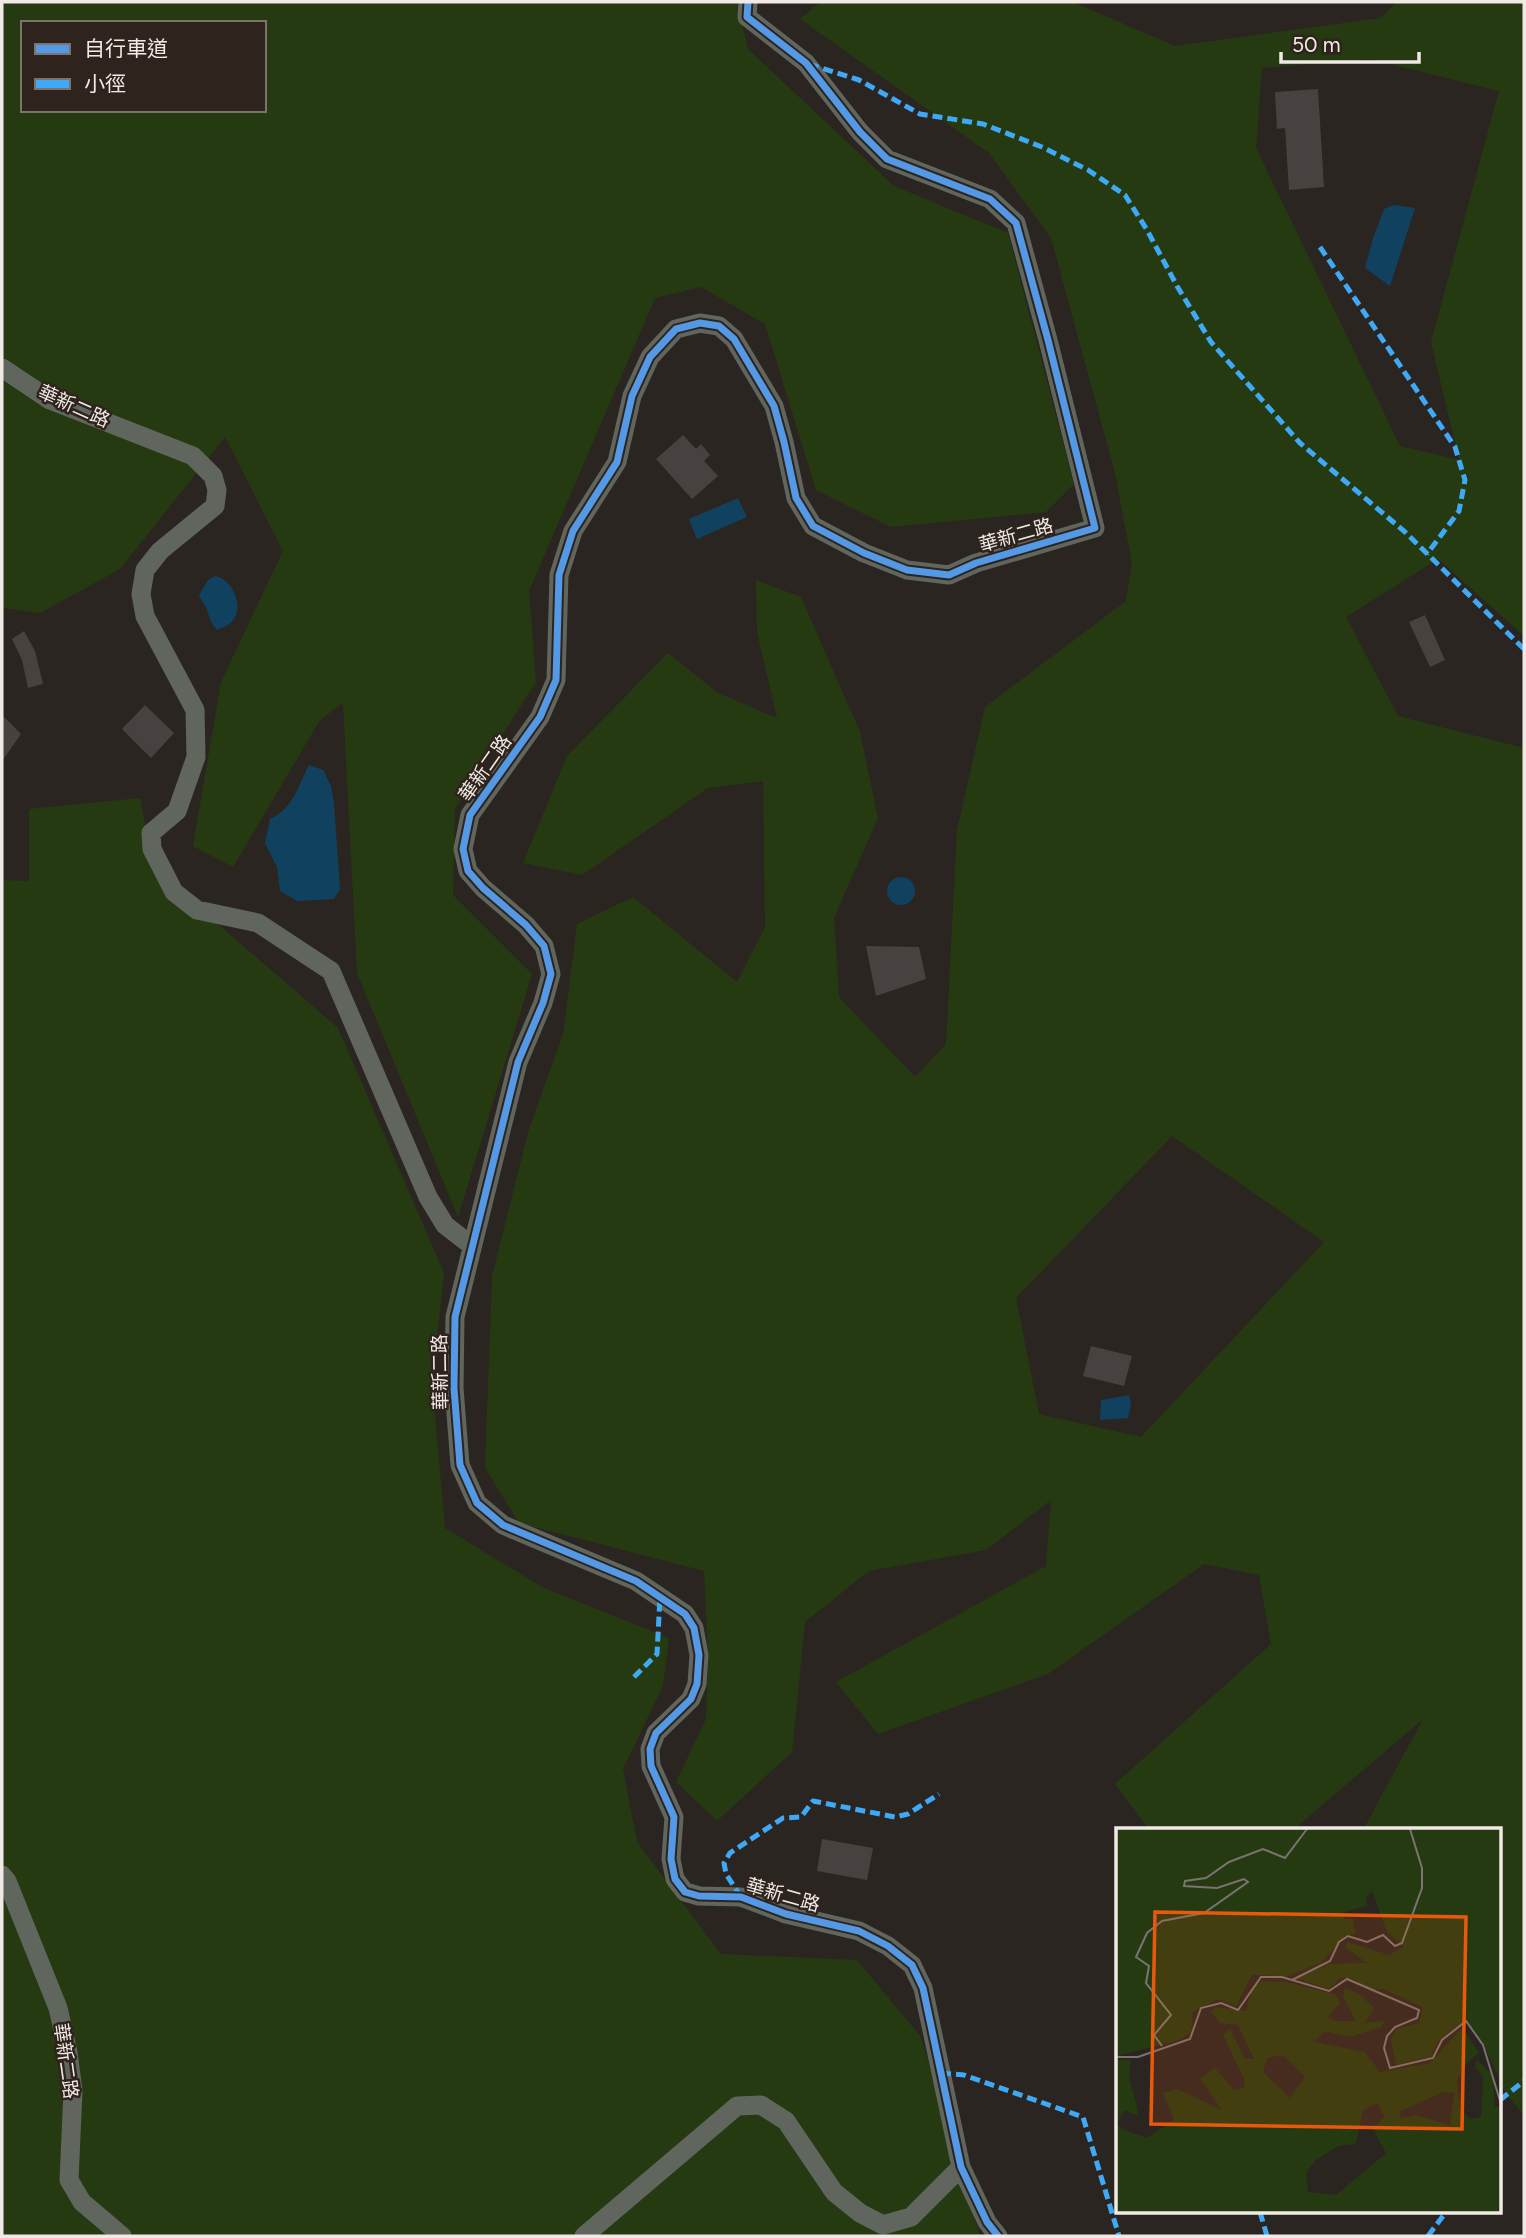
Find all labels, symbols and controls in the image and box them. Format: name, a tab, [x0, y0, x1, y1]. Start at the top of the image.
legend	[21, 21, 266, 112]
scale bar	[1281, 21, 1419, 65]
text: 50 m	[1292, 32, 1341, 57]
text: 自行車道	[84, 36, 168, 61]
text: 小徑	[84, 71, 126, 96]
street label: 華新二路	[35, 380, 113, 432]
street label: 華新二路	[976, 513, 1056, 557]
street label: 華新二路	[454, 730, 516, 806]
street label: 華新二路	[428, 1334, 452, 1410]
inset map	[1116, 1828, 1502, 2214]
street label: 華新二路	[743, 1873, 823, 1917]
street label: 華新二路	[49, 2022, 83, 2100]

